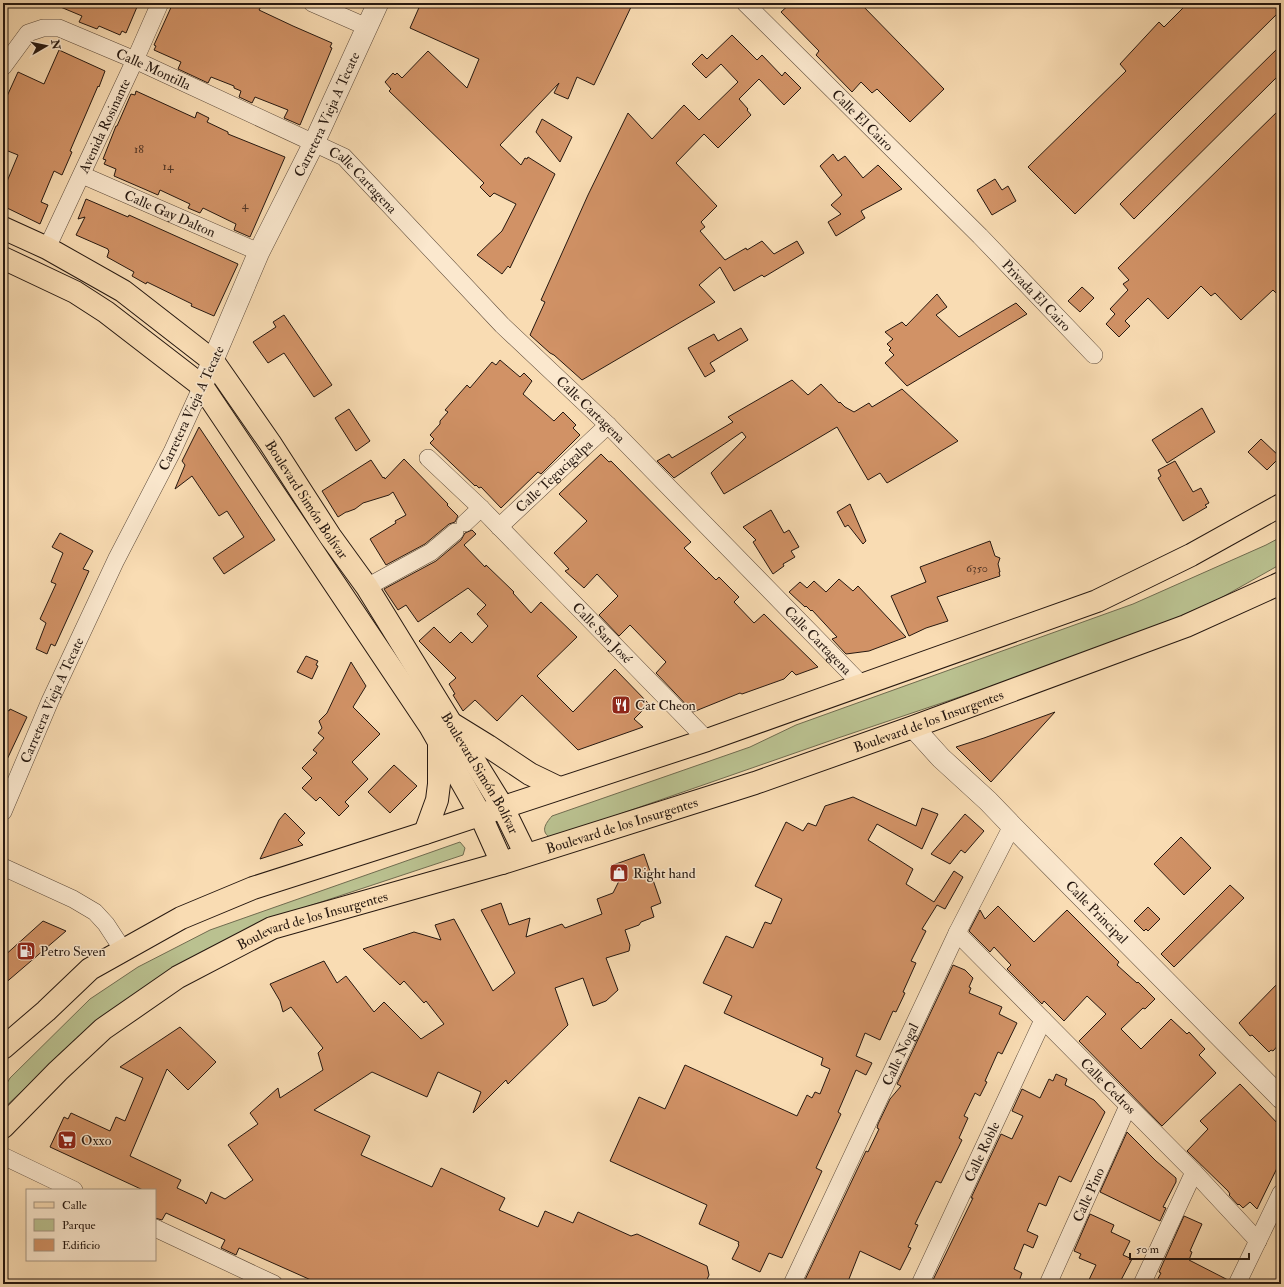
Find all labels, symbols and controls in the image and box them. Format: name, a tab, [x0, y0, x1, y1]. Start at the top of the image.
north arrow	[26, 26, 66, 66]
text: N	[48, 38, 63, 52]
street label: Calle Montilla	[113, 45, 194, 94]
street label: Carretera Vieja A Tecate	[290, 49, 364, 180]
street label: Avenida Rosinante	[75, 76, 134, 177]
street label: Calle El Cairo	[828, 86, 897, 155]
house number: 18	[134, 142, 144, 157]
street label: Calle Cartagena	[326, 143, 400, 217]
house number: 14	[163, 159, 174, 174]
street label: Calle Gay Dalton	[122, 187, 218, 241]
house number: 4	[242, 198, 249, 213]
street label: Privada El Cairo	[998, 256, 1075, 335]
street label: Carretera Vieja A Tecate	[155, 343, 228, 473]
street label: Calle Cartagena	[552, 373, 629, 447]
street label: Calle Tegucigalpa	[512, 436, 596, 516]
street label: Boulevard Simón Bolívar	[261, 437, 352, 563]
house number: 6350	[966, 561, 988, 576]
street label: Calle San José	[569, 599, 636, 667]
street label: Calle Cartagena	[781, 603, 855, 678]
street label: Carretera Vieja A Tecate	[17, 635, 88, 766]
street label: Boulevard de los Insurgentes	[851, 686, 1006, 756]
restaurant icon: Cat Cheon	[610, 694, 632, 716]
place label: Cat Cheon	[635, 697, 696, 714]
street label: Boulevard Simón Bolívar	[437, 709, 523, 837]
street label: Boulevard de los Insurgentes	[544, 794, 700, 858]
shop icon: Right hand	[608, 862, 630, 884]
place label: Right hand	[633, 865, 696, 882]
street label: Calle Principal	[1062, 877, 1132, 948]
street label: Boulevard de los Insurgentes	[234, 888, 390, 954]
fuel station icon: Petro Seven	[15, 940, 37, 962]
place label: Petro Seven	[40, 943, 106, 960]
street label: Calle Nogal	[879, 1020, 923, 1088]
street label: Calle Cedros	[1077, 1055, 1139, 1118]
street label: Calle Roble	[961, 1119, 1004, 1185]
supermarket icon: Oxxo	[56, 1129, 78, 1151]
place label: Oxxo	[81, 1132, 112, 1149]
street label: Calle Pino	[1069, 1165, 1108, 1225]
legend	[26, 1189, 156, 1261]
text: Calle	[62, 1198, 87, 1213]
text: Parque	[62, 1218, 96, 1233]
scale bar	[1130, 1235, 1249, 1261]
text: Edificio	[62, 1238, 100, 1253]
text: 50 m	[1136, 1242, 1160, 1257]

